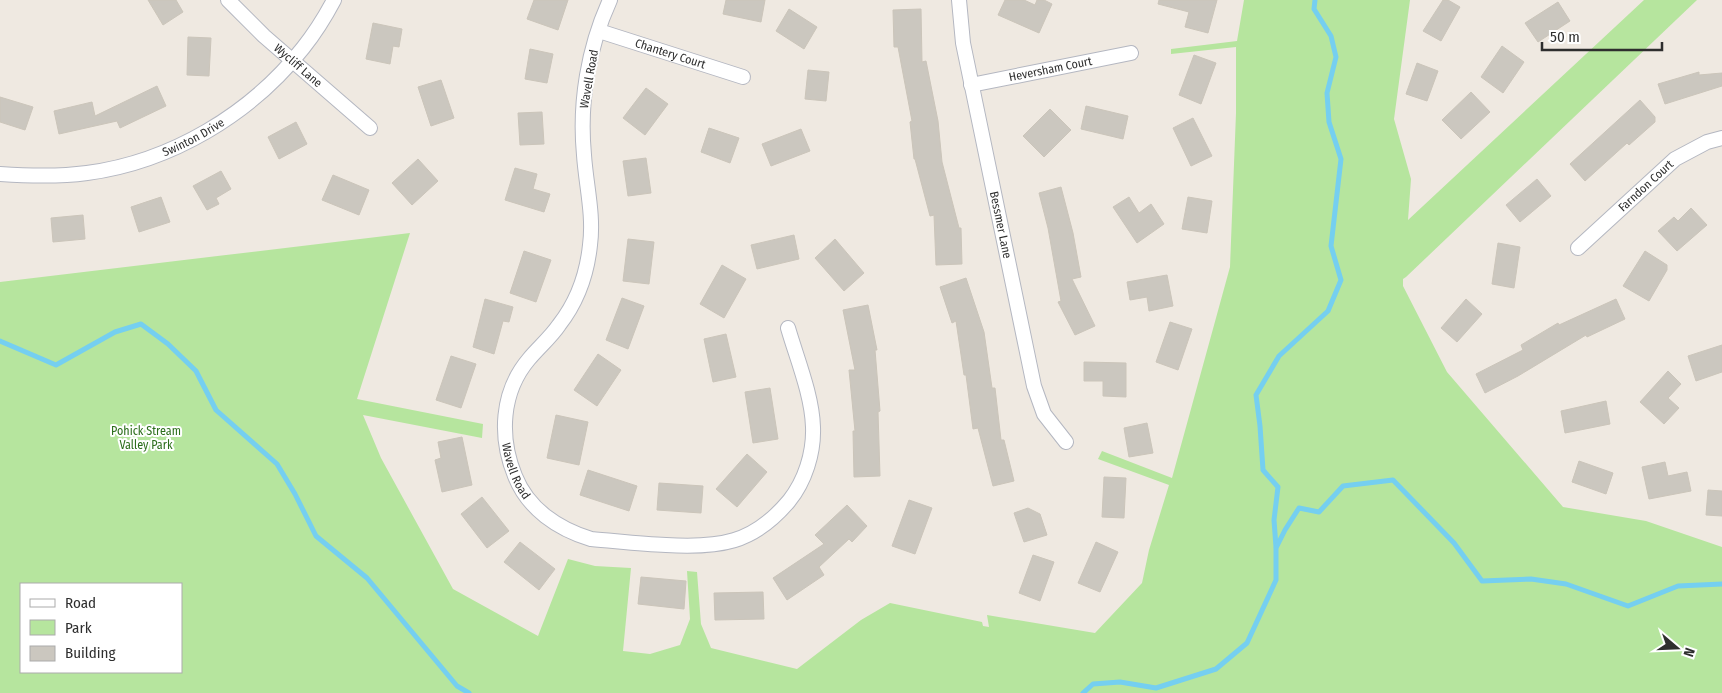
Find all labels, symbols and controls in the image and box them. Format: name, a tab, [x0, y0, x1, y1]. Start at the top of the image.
scale bar	[1542, 20, 1662, 52]
text: 50 m	[1550, 28, 1580, 46]
street label: Chantery Court	[633, 36, 707, 72]
street label: Wycliff Lane	[271, 41, 325, 90]
street label: Wavell Road	[577, 48, 601, 110]
street label: Heversham Court	[1008, 54, 1093, 84]
street label: Swinton Drive	[160, 115, 227, 159]
street label: Farndon Court	[1615, 157, 1676, 214]
street label: Bessmer Lane	[987, 190, 1014, 260]
park label: Pohick Stream Valley Park	[111, 424, 181, 452]
street label: Wavell Road	[499, 442, 533, 502]
legend	[20, 583, 182, 673]
text: Road	[65, 594, 96, 612]
text: Park	[65, 619, 92, 637]
north arrow	[1652, 623, 1702, 673]
text: Building	[65, 644, 116, 662]
text: N	[1679, 645, 1698, 659]

